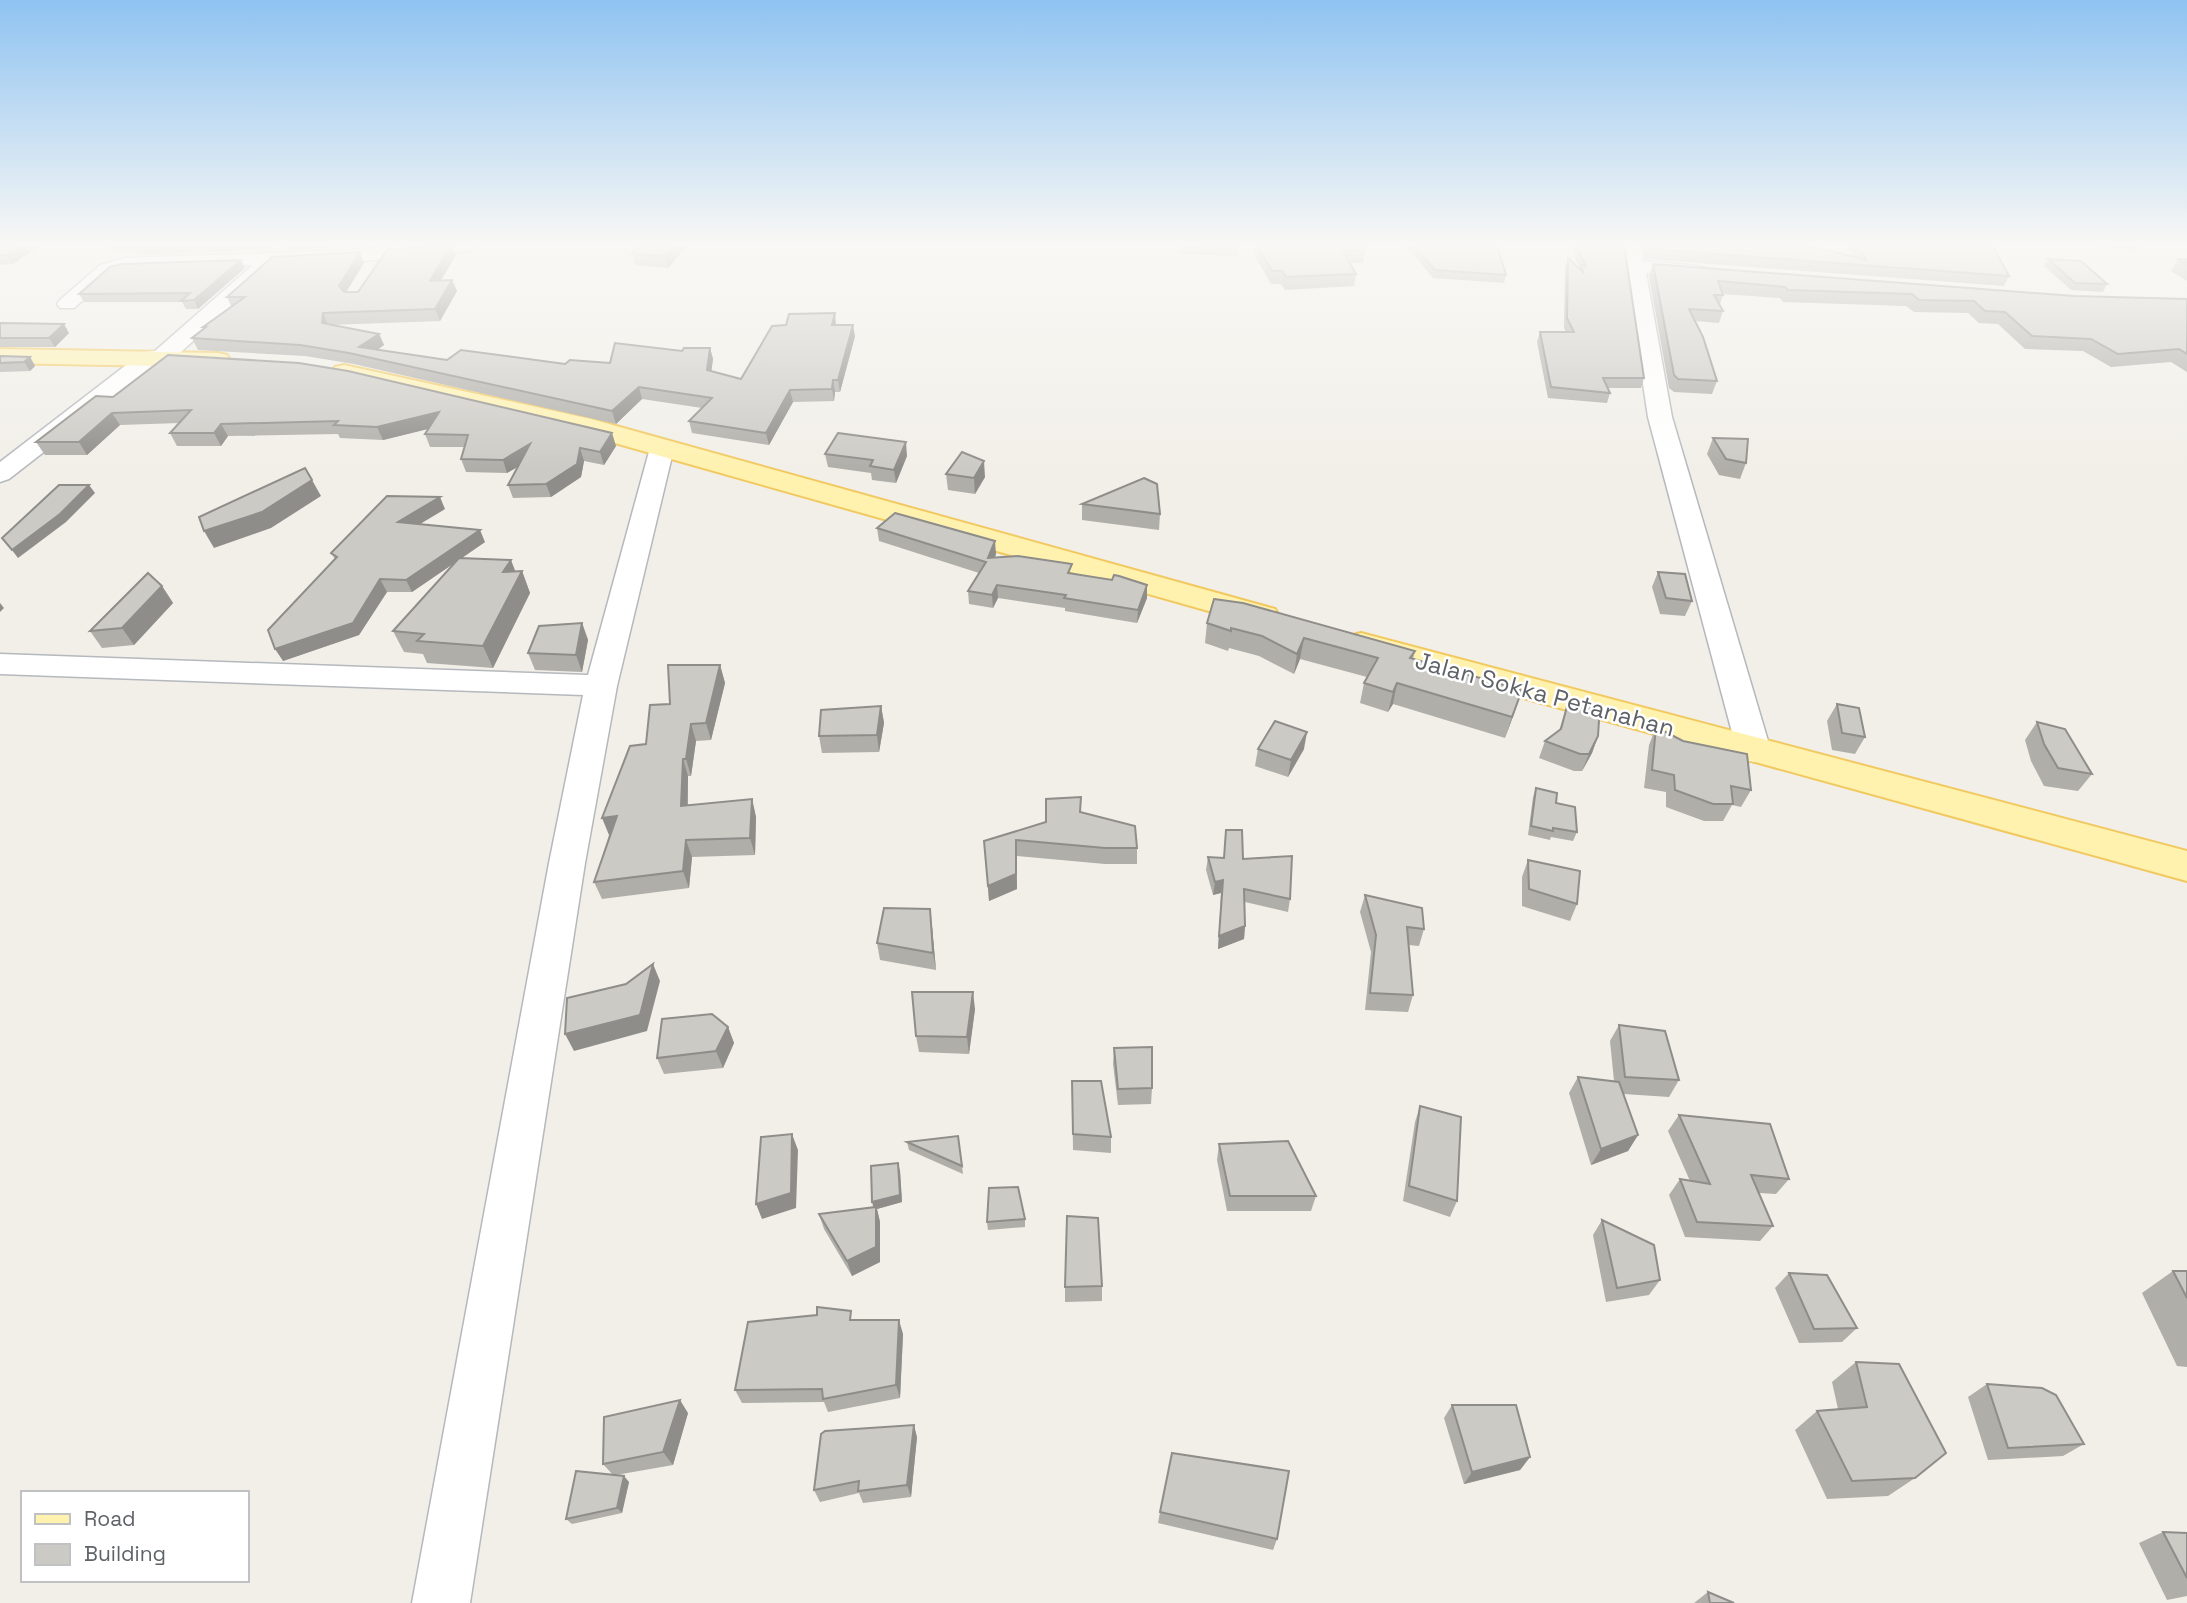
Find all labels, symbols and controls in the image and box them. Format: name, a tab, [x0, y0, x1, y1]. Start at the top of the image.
street label: Jalan Sokka Petanahan	[1412, 644, 1678, 744]
legend	[21, 1491, 248, 1582]
text: Road	[84, 1505, 136, 1532]
text: Building	[84, 1540, 166, 1567]

